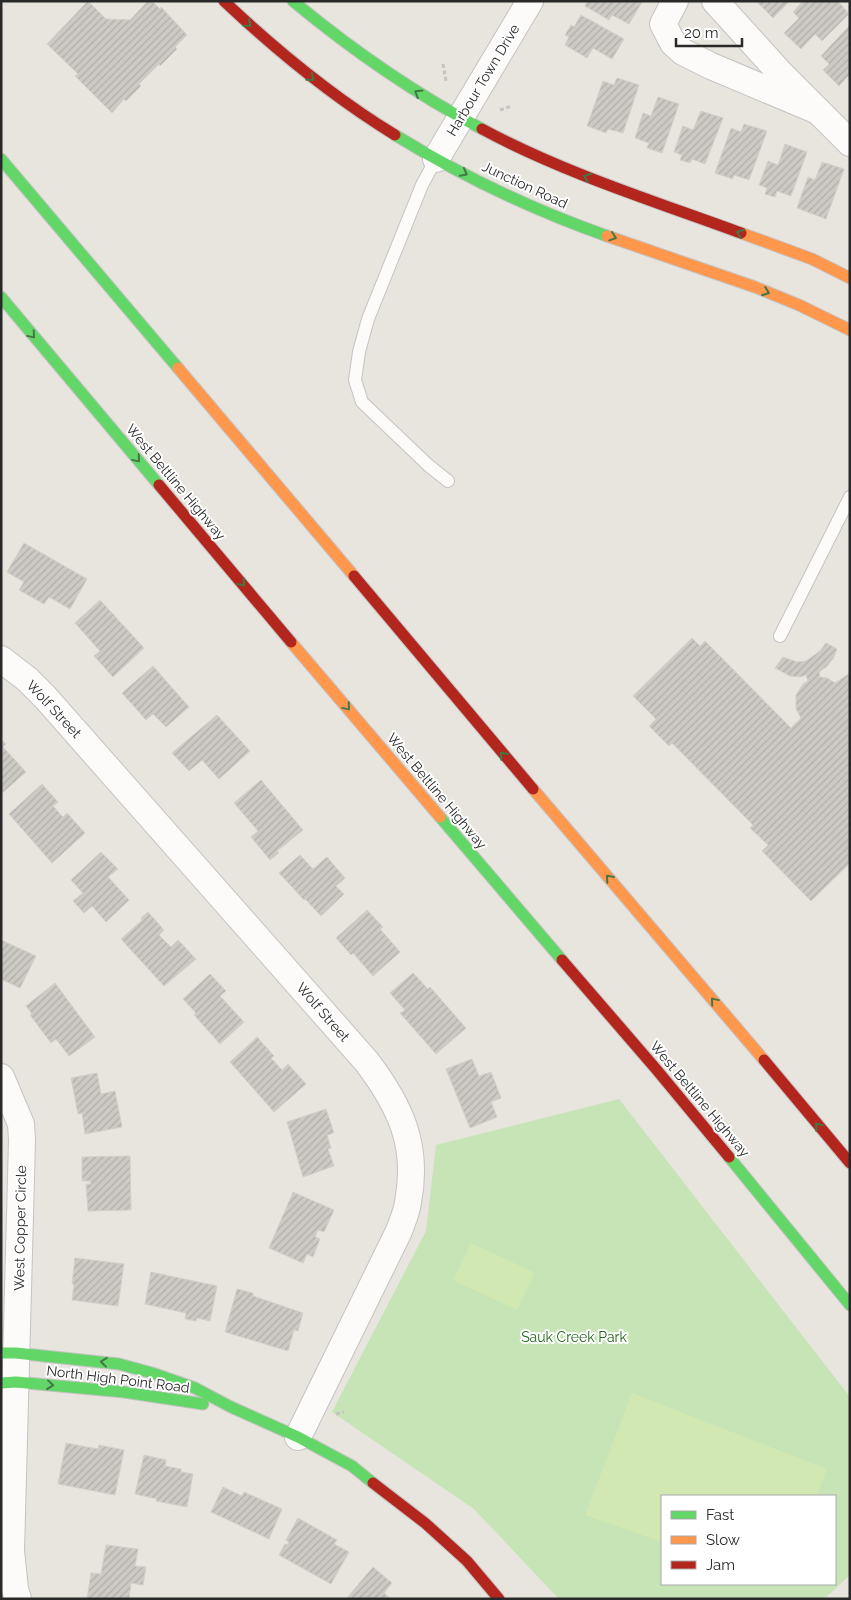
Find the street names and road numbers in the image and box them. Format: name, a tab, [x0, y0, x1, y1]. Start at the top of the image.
street label: Harbour Town Drive	[443, 21, 523, 139]
street label: Junction Road	[480, 158, 570, 212]
street label: West Beltline Highway	[123, 421, 229, 543]
street label: Wolf Street	[23, 677, 85, 741]
street label: West Beltline Highway	[384, 730, 490, 852]
street label: Wolf Street	[293, 979, 353, 1045]
street label: West Beltline Highway	[647, 1038, 753, 1160]
street label: West Copper Circle	[11, 1165, 29, 1291]
street label: North High Point Road	[46, 1362, 190, 1396]

